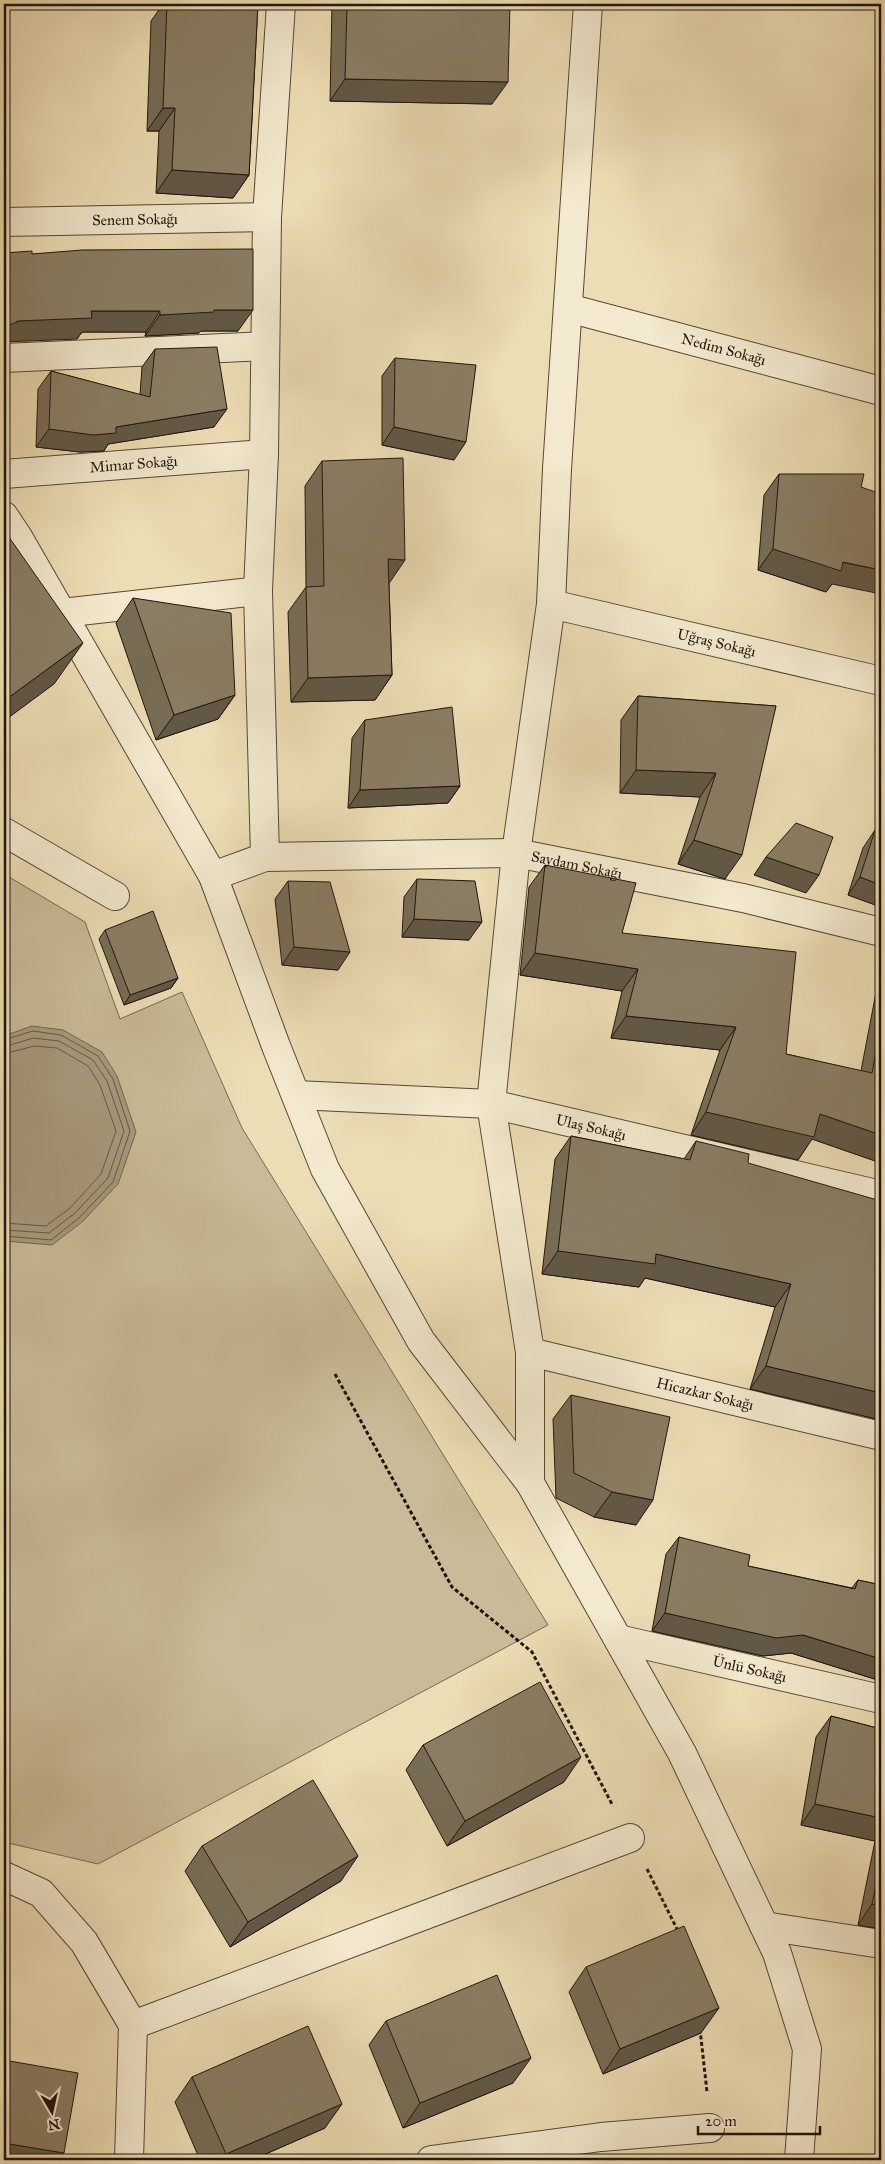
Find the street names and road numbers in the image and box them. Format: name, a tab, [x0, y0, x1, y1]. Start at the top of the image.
street label: Senem Sokağı	[92, 210, 178, 229]
street label: Nedim Sokağı	[679, 329, 768, 369]
street label: Mimar Sokağı	[89, 452, 178, 476]
street label: Uğraş Sokağı	[675, 625, 758, 661]
street label: Saydam Sokağı	[530, 847, 624, 883]
street label: Ulaş Sokağı	[554, 1110, 628, 1144]
street label: Hicazkar Sokağı	[655, 1374, 756, 1414]
street label: Ünlü Sokağı	[711, 1651, 788, 1686]

